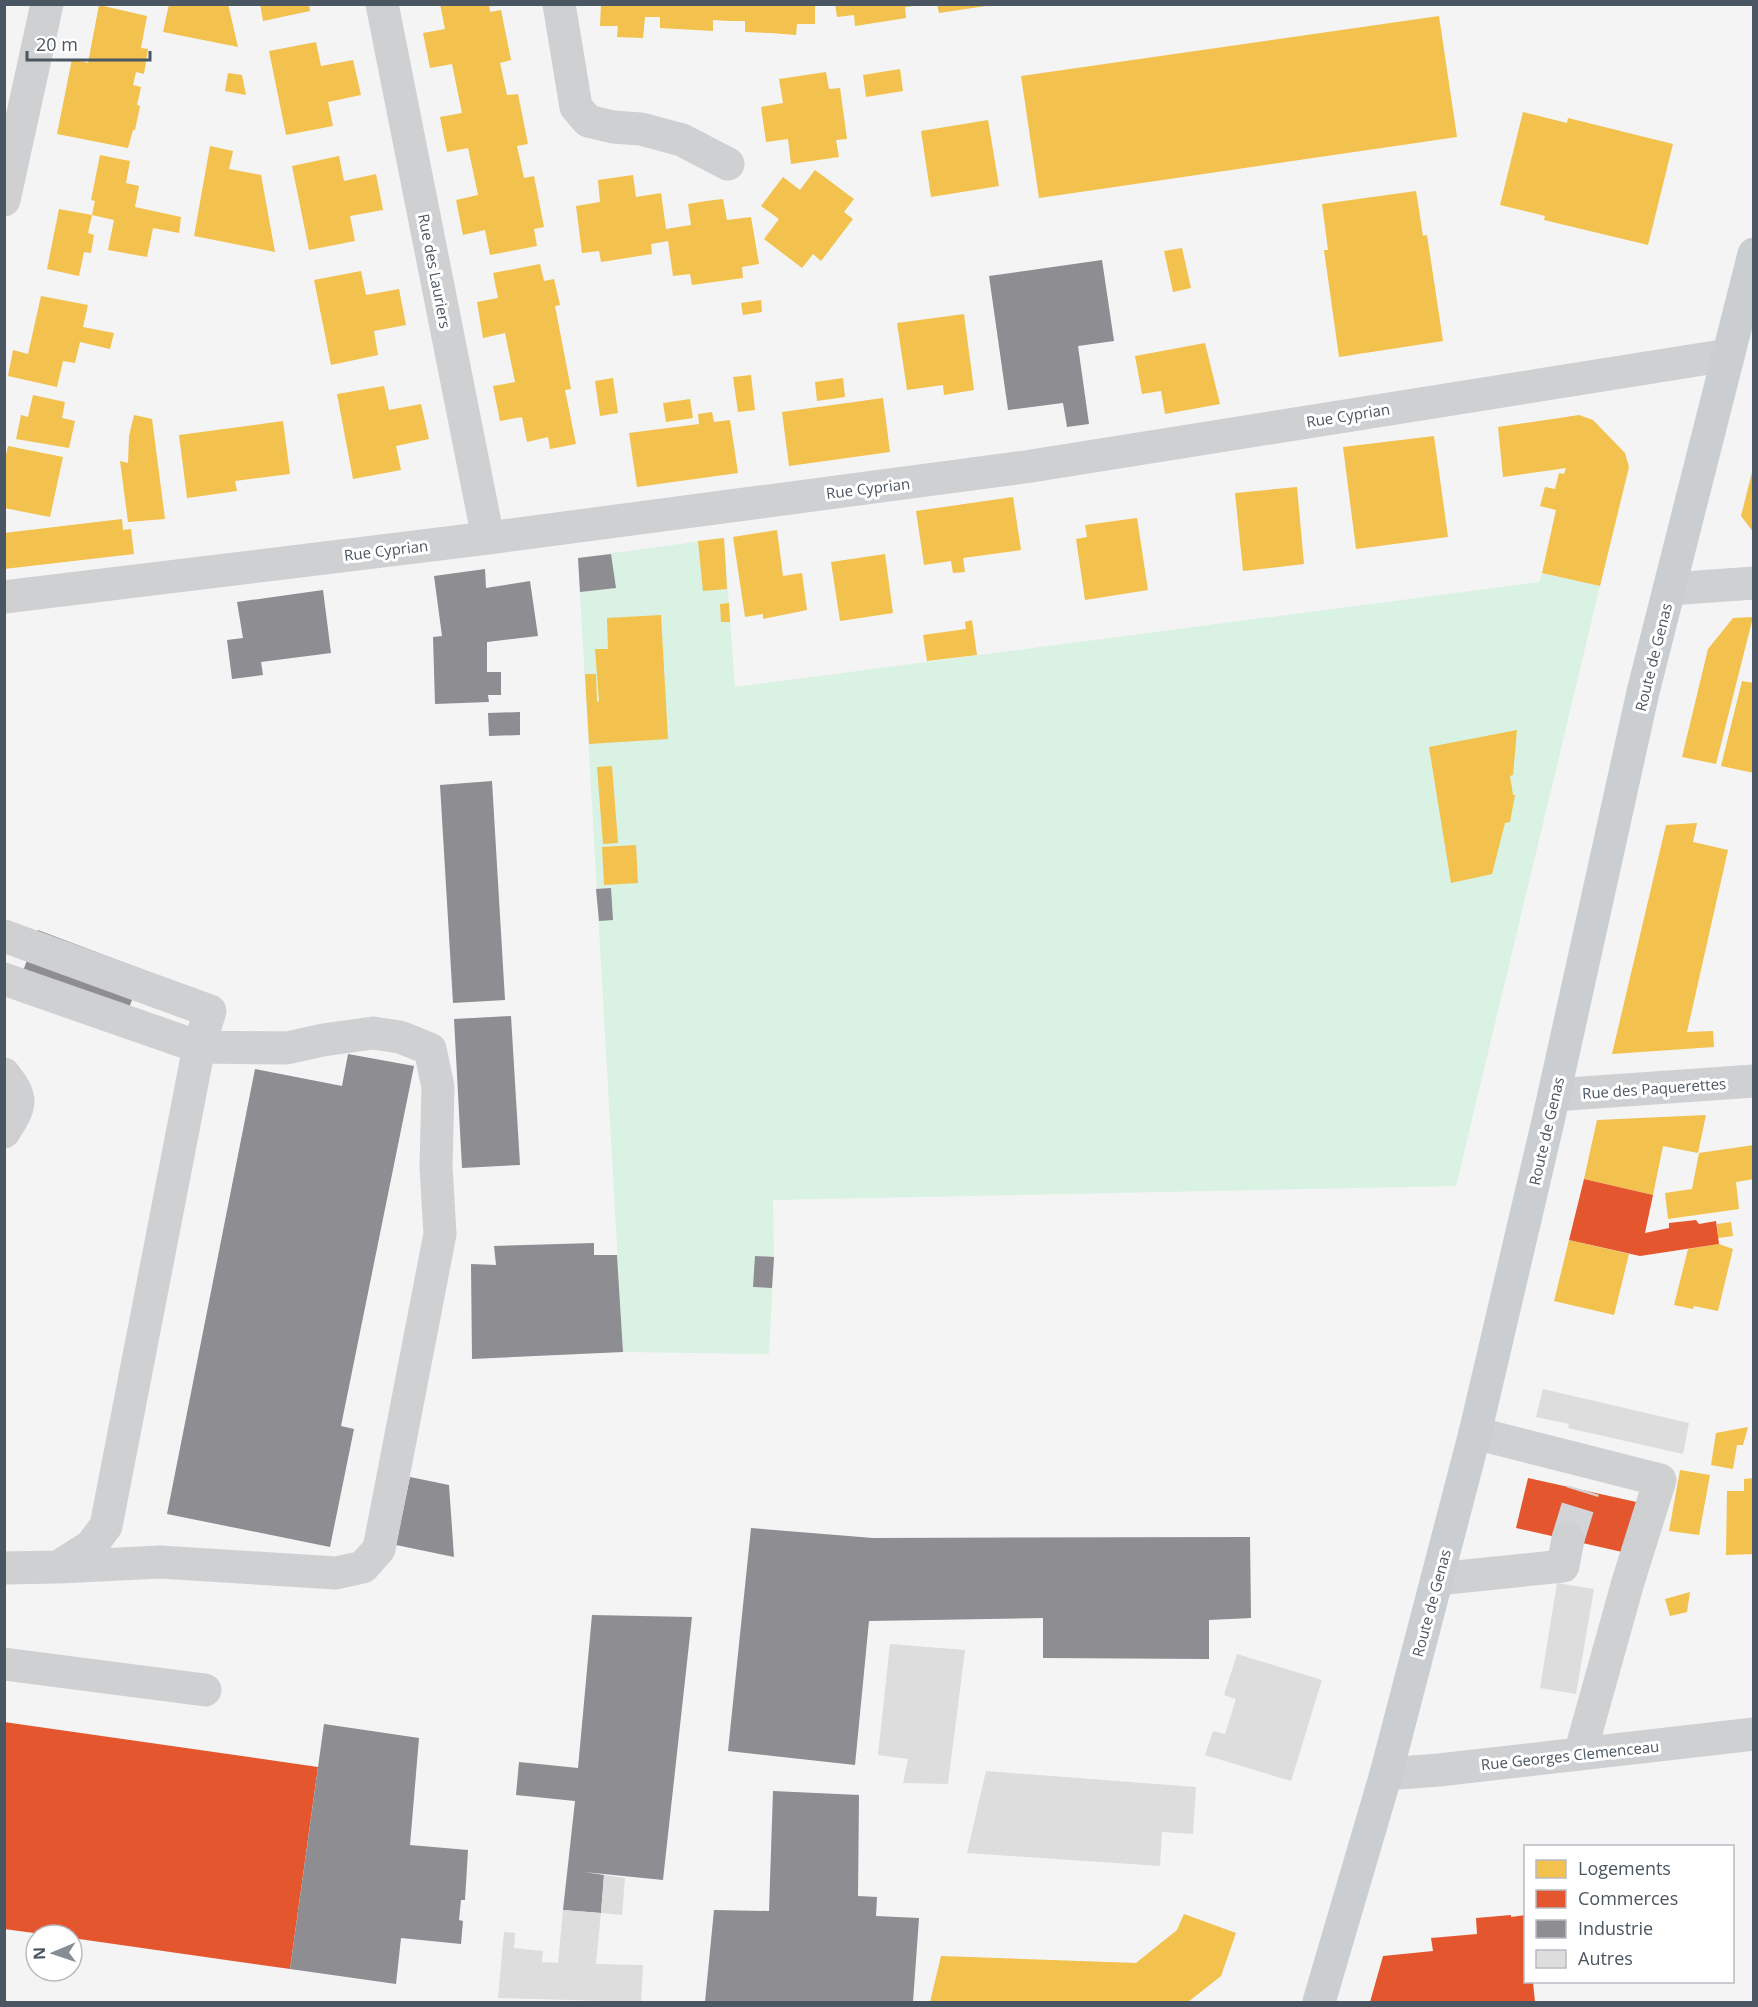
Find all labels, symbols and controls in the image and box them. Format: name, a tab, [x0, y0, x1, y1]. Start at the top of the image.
scale bar	[27, 24, 150, 62]
text: 20 m	[36, 32, 78, 56]
street label: Rue des Lauriers	[414, 212, 456, 330]
street label: Rue Cyprian	[1305, 399, 1391, 431]
street label: Rue Cyprian	[825, 473, 911, 503]
street label: Rue Cyprian	[343, 535, 429, 565]
street label: Route de Genas	[1630, 601, 1676, 713]
street label: Rue des Paquerettes	[1581, 1073, 1727, 1103]
street label: Route de Genas	[1524, 1075, 1568, 1187]
street label: Route de Genas	[1407, 1547, 1455, 1659]
street label: Rue Georges Clemenceau	[1480, 1736, 1660, 1774]
legend	[1524, 1845, 1734, 1983]
text: Logements	[1578, 1856, 1671, 1880]
text: Commerces	[1578, 1886, 1678, 1910]
text: Industrie	[1578, 1916, 1653, 1940]
north arrow	[24, 1923, 84, 1983]
text: Autres	[1578, 1946, 1633, 1970]
text: N	[28, 1947, 50, 1960]

